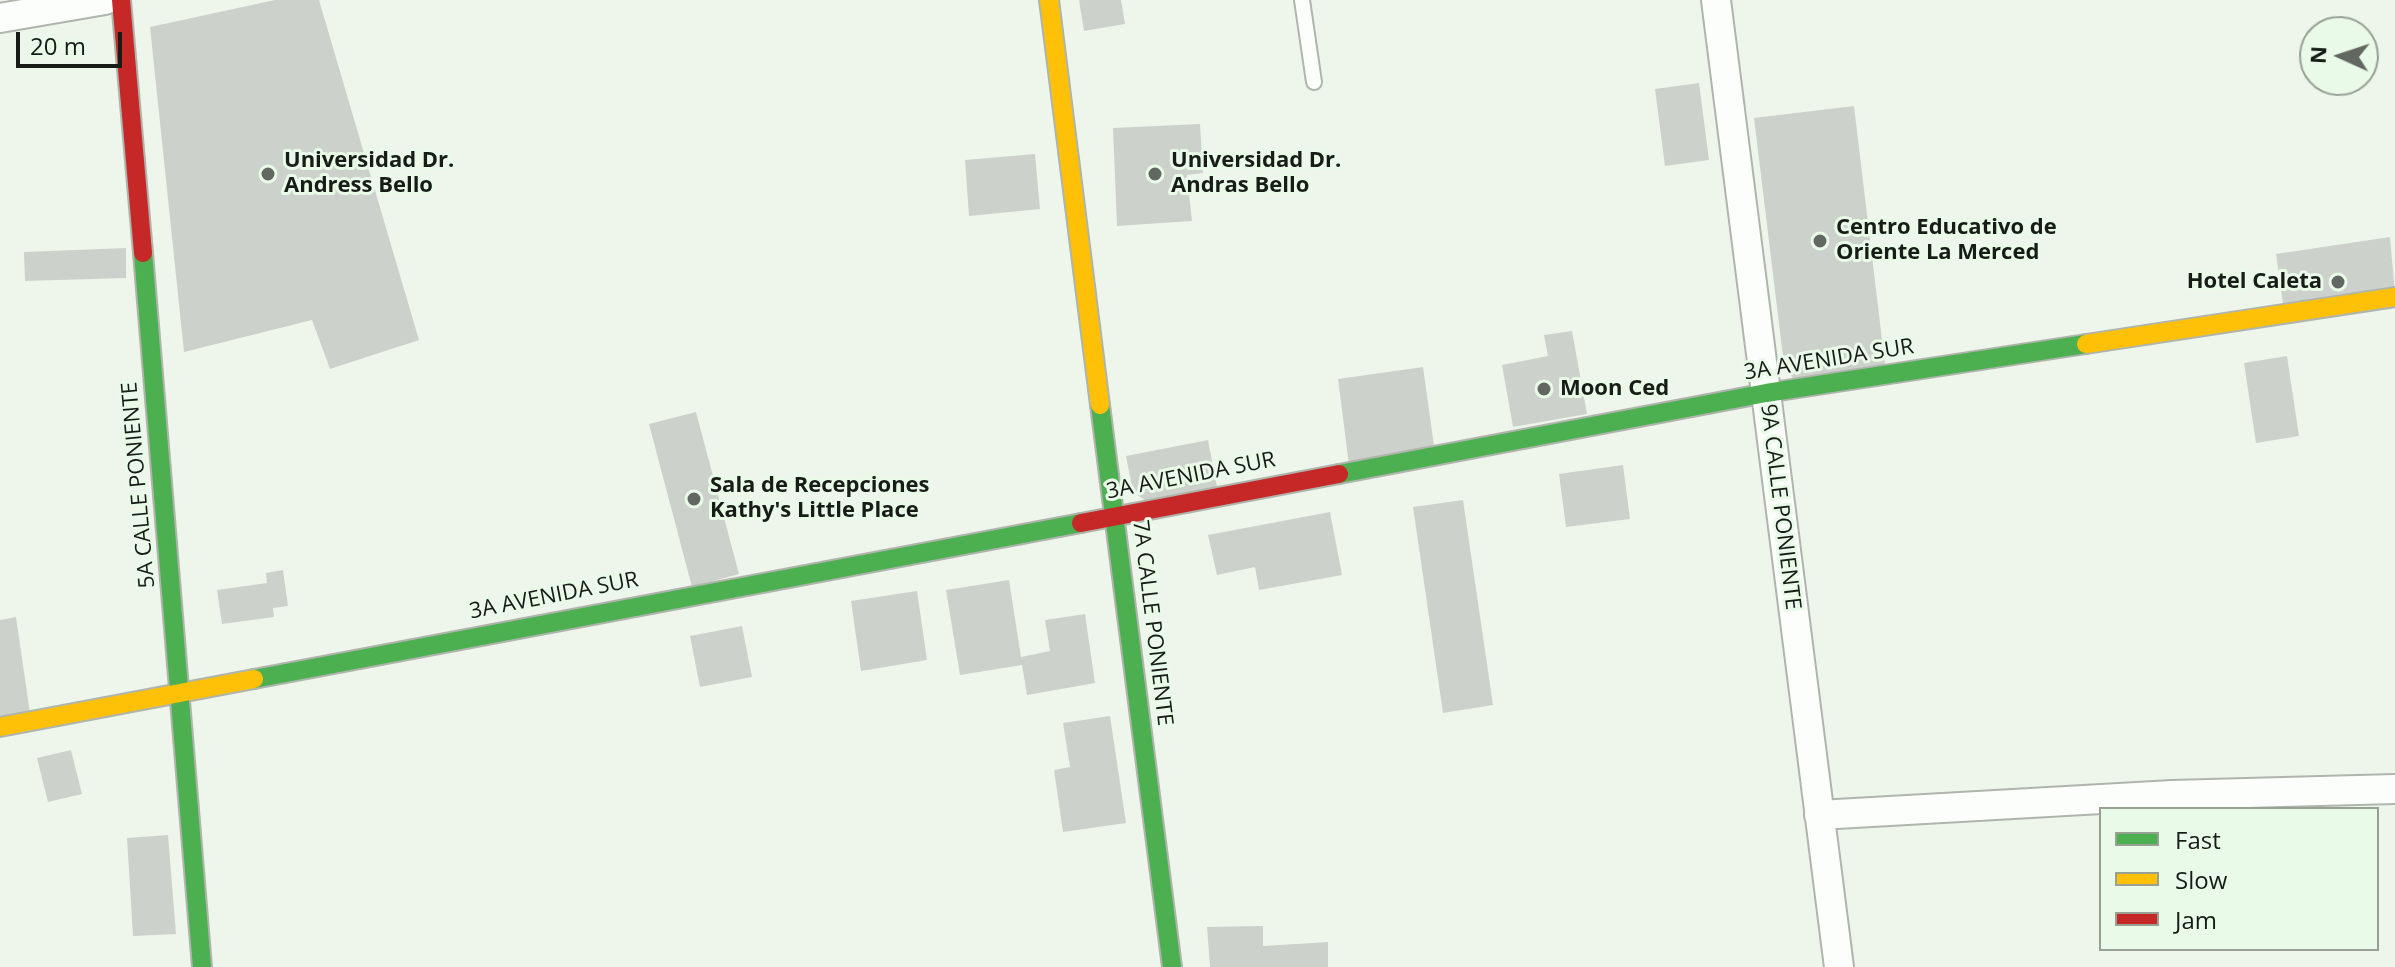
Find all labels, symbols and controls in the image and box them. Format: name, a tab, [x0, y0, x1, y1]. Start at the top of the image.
scale bar	[20, 16, 126, 66]
north arrow	[2299, 16, 2379, 96]
text: 20 m	[30, 29, 86, 62]
text: N	[2302, 45, 2332, 65]
place label: Universidad Dr. Andress Bello	[284, 148, 454, 200]
place label: Universidad Dr. Andras Bello	[1171, 148, 1341, 200]
marker: Universidad Dr. Andress Bello	[259, 165, 277, 183]
marker: Universidad Dr. Andras Bello	[1146, 165, 1164, 183]
place label: Centro Educativo de Oriente La Merced	[1836, 215, 2057, 266]
marker: Centro Educativo de Oriente La Merced	[1811, 232, 1829, 250]
place label: Hotel Caleta	[2187, 269, 2322, 295]
marker: Hotel Caleta	[2329, 273, 2347, 291]
street label: 3A AVENIDA SUR	[1742, 334, 1916, 386]
place label: Moon Ced	[1560, 376, 1669, 402]
marker: Moon Ced	[1535, 380, 1553, 398]
street label: 5A CALLE PONIENTE	[117, 381, 161, 589]
street label: 9A CALLE PONIENTE	[1754, 403, 1806, 611]
street label: 3A AVENIDA SUR	[1104, 447, 1278, 505]
place label: Sala de Recepciones Kathy's Little Place	[710, 473, 930, 524]
marker: Sala de Recepciones Kathy's Little Place	[685, 490, 703, 508]
street label: 7A CALLE PONIENTE	[1126, 519, 1178, 727]
street label: 3A AVENIDA SUR	[467, 567, 641, 625]
legend	[2099, 807, 2379, 951]
text: Fast	[2175, 823, 2221, 856]
text: Slow	[2175, 863, 2227, 896]
text: Jam	[2175, 903, 2217, 936]

